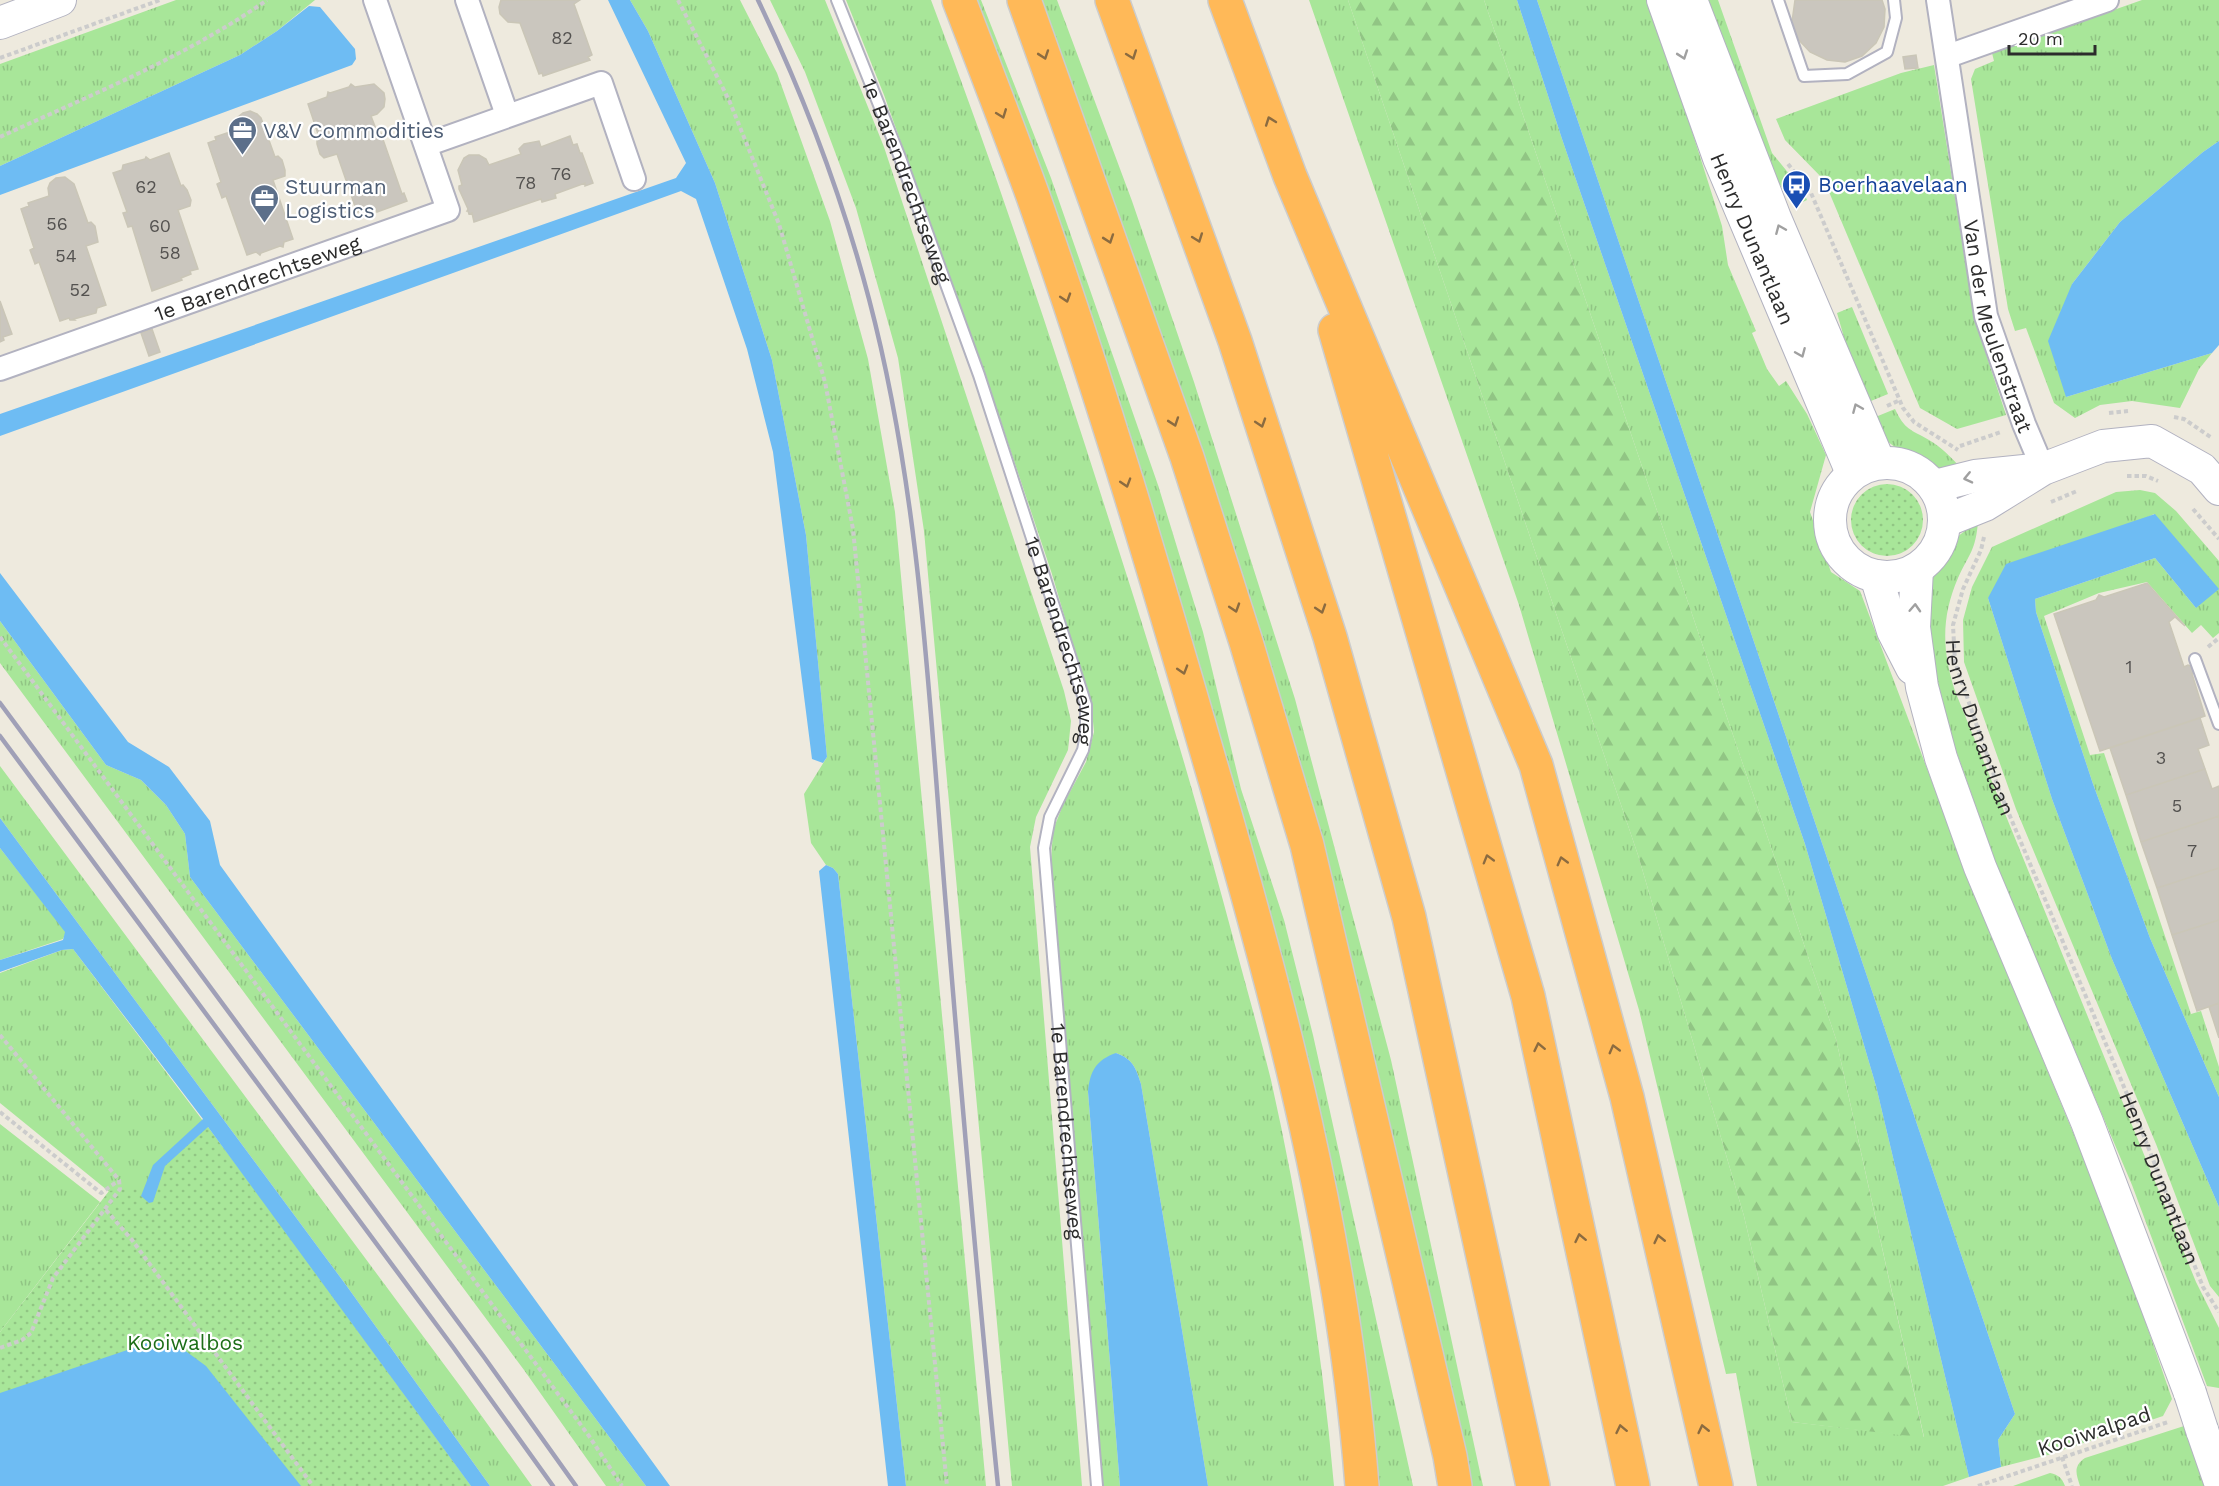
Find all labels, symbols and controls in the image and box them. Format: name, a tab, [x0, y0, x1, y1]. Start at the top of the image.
scale bar	[2009, 18, 2094, 56]
house number: 82	[551, 27, 573, 48]
text: 20 m	[2018, 28, 2063, 49]
one-way arrow	[1037, 49, 1050, 60]
one-way arrow	[1125, 49, 1138, 60]
one-way arrow	[1675, 49, 1688, 60]
street label: 1e Barendrechtseweg	[857, 75, 957, 287]
one-way arrow	[994, 108, 1007, 119]
office icon: V&V Commodities	[226, 114, 258, 156]
one-way arrow	[1265, 116, 1277, 127]
place label: V&V Commodities	[263, 118, 444, 143]
street label: Henry Dunantlaan	[1706, 149, 1800, 328]
house number: 76	[551, 163, 571, 184]
bus stop icon: Boerhaavelaan	[1781, 168, 1813, 210]
house number: 78	[516, 172, 536, 193]
place label: Boerhaavelaan	[1818, 172, 1968, 197]
place label: Stuurman Logistics	[285, 174, 387, 223]
house number: 62	[135, 176, 157, 197]
office icon: Stuurman Logistics	[248, 182, 280, 224]
house number: 56	[46, 213, 68, 234]
house number: 60	[149, 215, 171, 236]
street label: Van der Meulenstraat	[1959, 218, 2039, 436]
one-way arrow	[1775, 224, 1787, 235]
street label: 1e Barendrechtseweg	[151, 229, 364, 326]
one-way arrow	[1102, 233, 1115, 243]
one-way arrow	[1191, 233, 1204, 243]
house number: 58	[159, 242, 181, 263]
house number: 54	[55, 245, 77, 266]
house number: 52	[70, 279, 90, 300]
one-way arrow	[1059, 292, 1072, 303]
one-way arrow	[1794, 347, 1806, 358]
one-way arrow	[1852, 404, 1864, 415]
one-way arrow	[1167, 416, 1180, 427]
one-way arrow	[1254, 417, 1267, 428]
one-way arrow	[1963, 471, 1973, 484]
one-way arrow	[1119, 477, 1131, 488]
street label: 1e Barendrechtseweg	[1020, 533, 1099, 749]
one-way arrow	[1228, 602, 1240, 613]
one-way arrow	[1314, 603, 1326, 614]
one-way arrow	[1909, 604, 1922, 613]
street label: Henry Dunantlaan	[1941, 638, 2021, 819]
house number: 1	[2125, 656, 2133, 677]
one-way arrow	[1176, 664, 1188, 675]
house number: 3	[2156, 747, 2166, 768]
house number: 5	[2172, 795, 2182, 816]
house number: 7	[2187, 840, 2197, 861]
one-way arrow	[1483, 854, 1496, 864]
one-way arrow	[1557, 856, 1570, 866]
street label: 1e Barendrechtseweg	[1046, 1022, 1089, 1241]
one-way arrow	[1533, 1043, 1546, 1053]
one-way arrow	[1609, 1044, 1621, 1055]
street label: Henry Dunantlaan	[2115, 1087, 2205, 1268]
one-way arrow	[1574, 1233, 1587, 1243]
one-way arrow	[1654, 1234, 1667, 1244]
park label: Kooiwalbos	[127, 1330, 243, 1355]
street label: Kooiwalpad	[2034, 1401, 2154, 1461]
one-way arrow	[1615, 1424, 1628, 1434]
one-way arrow	[1697, 1424, 1710, 1434]

